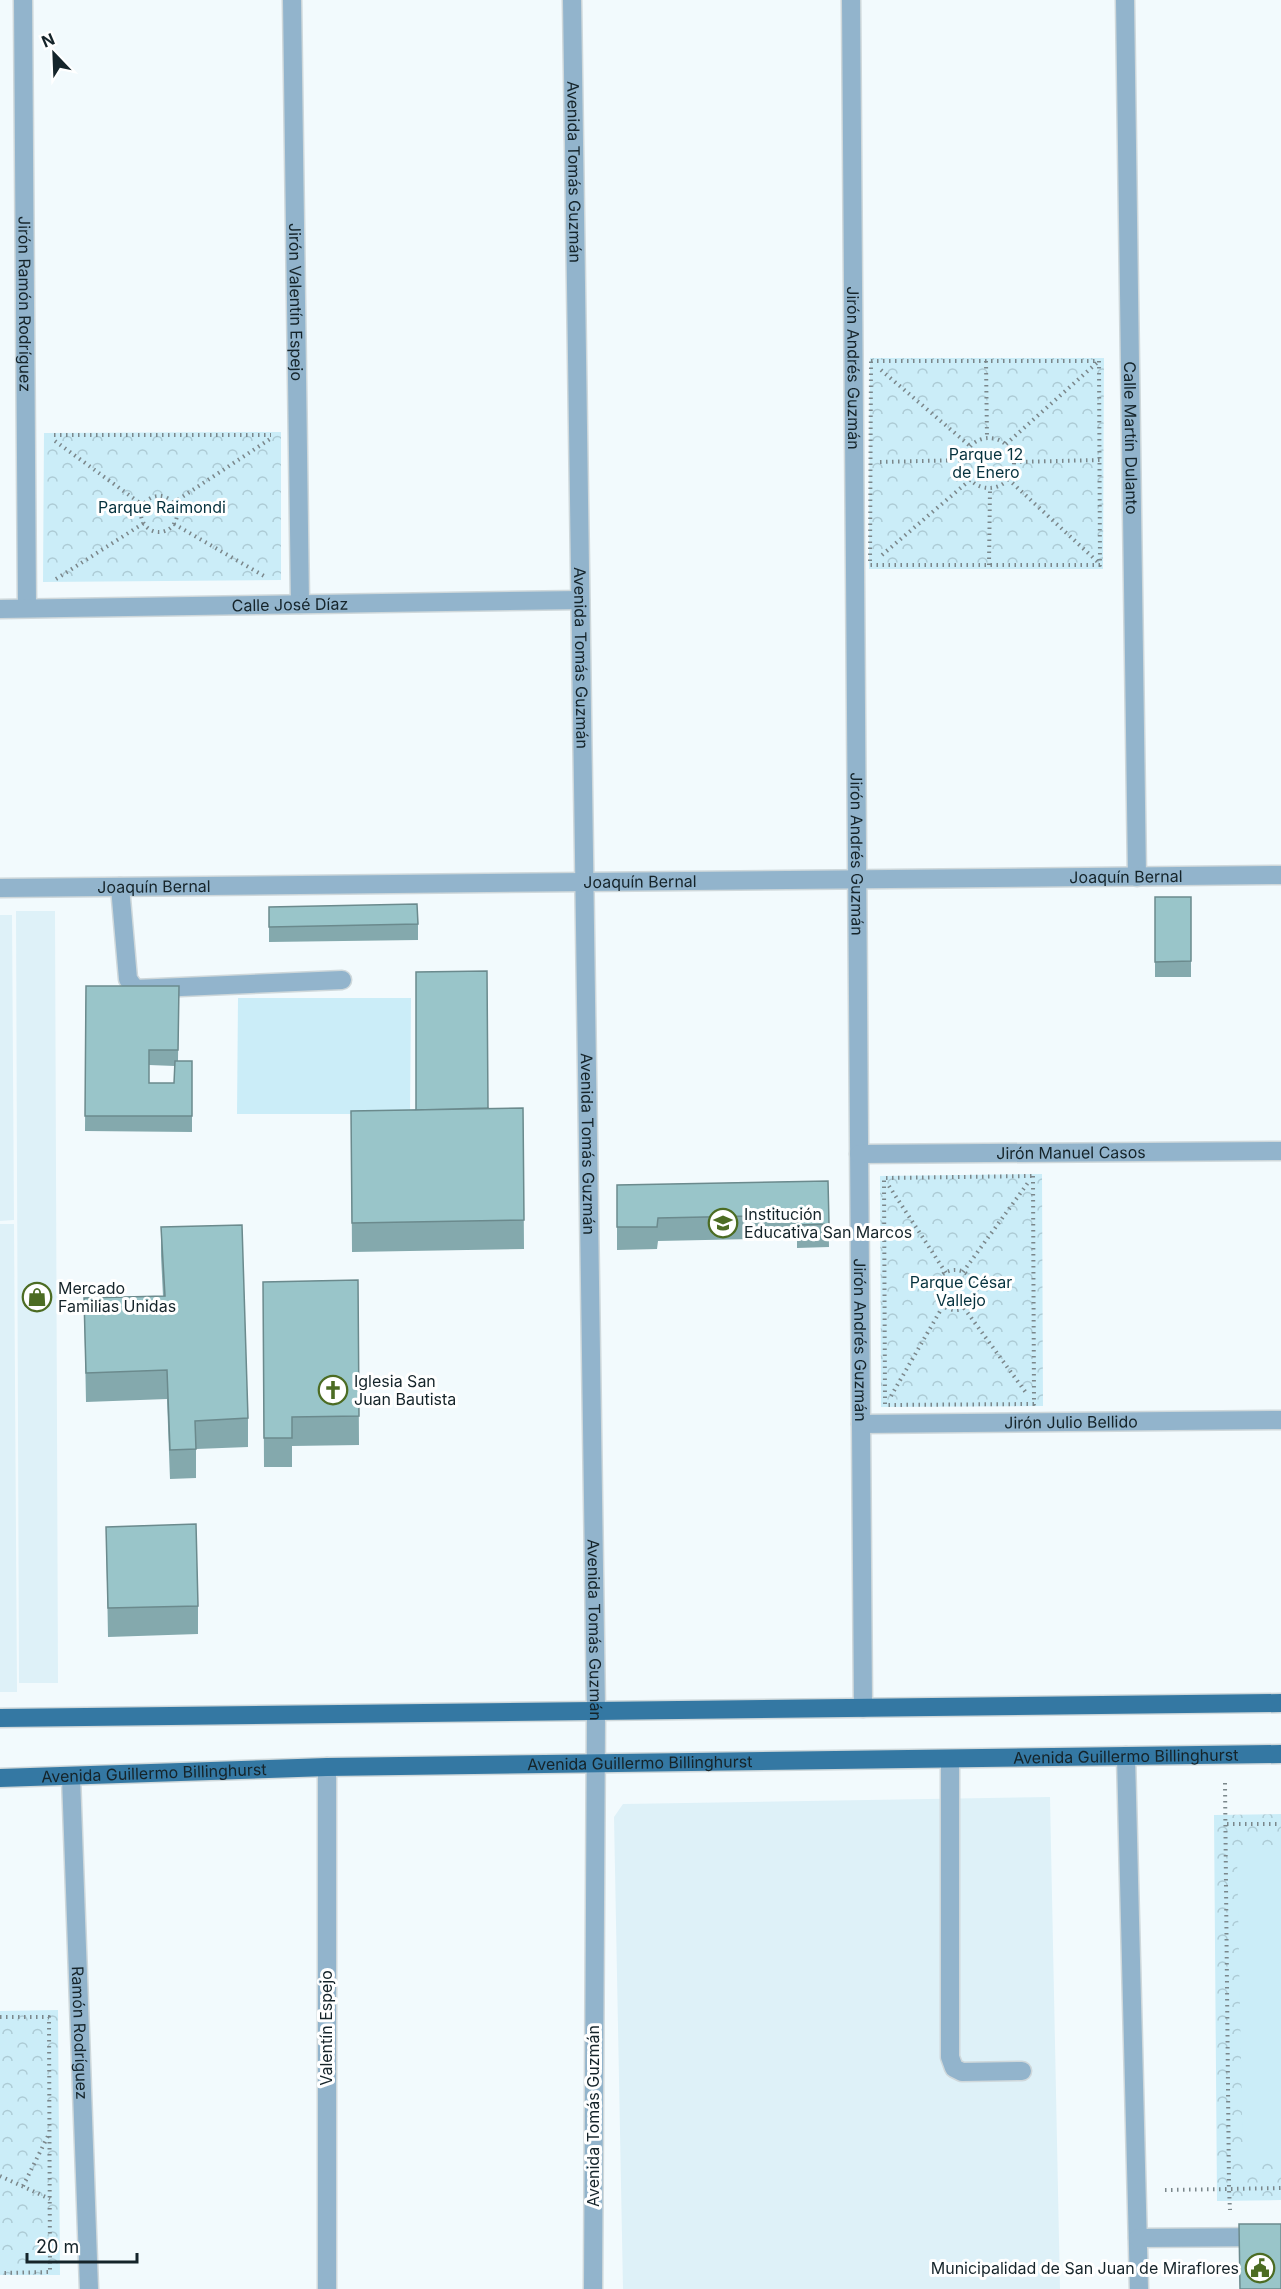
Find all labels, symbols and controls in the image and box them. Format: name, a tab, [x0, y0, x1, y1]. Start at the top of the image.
north arrow	[24, 24, 84, 84]
text: N	[39, 29, 58, 52]
street label: Avenida Tomás Guzmán	[563, 81, 586, 263]
street label: Jirón Ramón Rodríguez	[14, 216, 36, 392]
street label: Jirón Valentín Espejo	[285, 223, 307, 381]
street label: Jirón Andrés Guzmán	[843, 286, 864, 450]
street label: Calle Martín Dulanto	[1120, 361, 1142, 515]
park label: Parque 12 de Enero	[949, 444, 1023, 482]
park label: Parque Raimondi	[98, 497, 226, 517]
street label: Avenida Tomás Guzmán	[570, 567, 593, 749]
street label: Calle José Díaz	[232, 594, 348, 615]
street label: Jirón Andrés Guzmán	[846, 772, 868, 936]
street label: Joaquín Bernal	[1069, 866, 1183, 887]
street label: Joaquín Bernal	[583, 871, 697, 892]
street label: Joaquín Bernal	[97, 876, 211, 897]
street label: Avenida Tomás Guzmán	[577, 1053, 599, 1235]
street label: Jirón Manuel Casos	[996, 1142, 1146, 1163]
place label: Institución Educativa San Marcos	[744, 1204, 912, 1242]
school or university icon: Institución Educativa San Marcos	[707, 1207, 739, 1239]
street label: Jirón Andrés Guzmán	[850, 1258, 871, 1422]
park label: Parque César Vallejo	[910, 1272, 1012, 1310]
place label: Mercado Familias Unidas	[58, 1278, 176, 1316]
shop icon: Mercado Familias Unidas	[21, 1281, 53, 1313]
place label: Iglesia San Juan Bautista	[354, 1371, 456, 1409]
church icon: Iglesia San Juan Bautista	[317, 1374, 349, 1406]
street label: Jirón Julio Bellido	[1004, 1411, 1138, 1433]
street label: Avenida Tomás Guzmán	[584, 1539, 606, 1721]
street label: Avenida Guillermo Billinghurst	[1013, 1745, 1238, 1768]
street label: Avenida Guillermo Billinghurst	[527, 1751, 753, 1774]
street label: Avenida Guillermo Billinghurst	[41, 1759, 267, 1787]
street label: Ramón Rodríguez	[68, 1966, 92, 2100]
street label: Valentín Espejo	[316, 1970, 336, 2086]
street label: Avenida Tomás Guzmán	[583, 2025, 603, 2207]
scale bar	[27, 2226, 136, 2264]
text: 20 m	[36, 2236, 79, 2257]
public building icon: Municipalidad de San Juan de Miraflores	[1244, 2252, 1276, 2284]
place label: Municipalidad de San Juan de Miraflores	[931, 2258, 1239, 2278]

